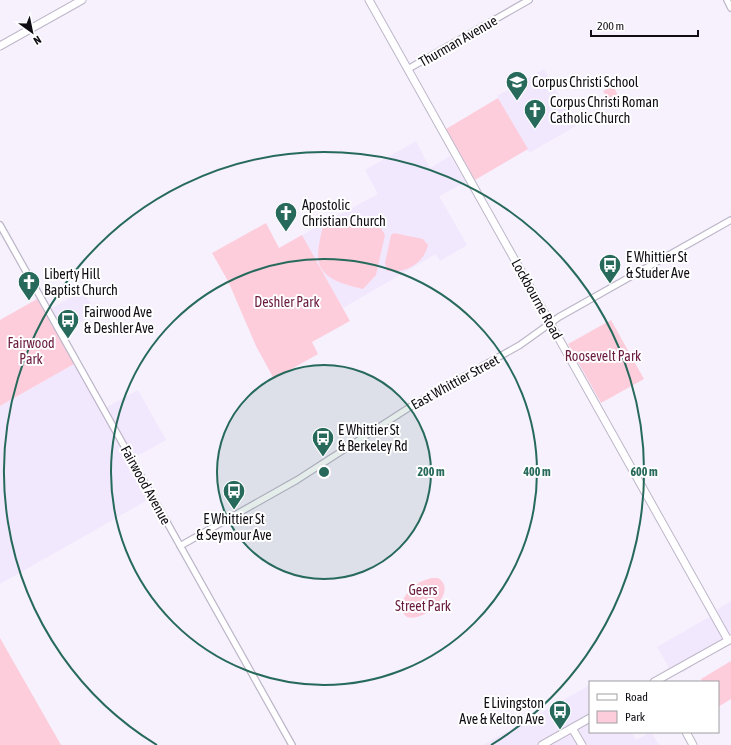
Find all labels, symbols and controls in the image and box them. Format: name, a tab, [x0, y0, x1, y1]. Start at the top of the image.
north arrow	[12, 12, 52, 52]
street label: Thurman Avenue	[416, 12, 500, 70]
scale bar	[591, 12, 698, 38]
text: 200 m	[597, 19, 624, 33]
text: N	[31, 34, 43, 47]
school or university icon: Corpus Christi School	[504, 69, 530, 102]
place label: Corpus Christi School	[532, 74, 639, 90]
place label: Corpus Christi Roman Catholic Church	[550, 94, 659, 126]
church icon: Corpus Christi Roman Catholic Church	[522, 97, 548, 130]
place label: Apostolic Christian Church	[302, 197, 386, 229]
church icon: Apostolic Christian Church	[273, 200, 299, 233]
place label: E Whittier St & Studer Ave	[626, 249, 690, 281]
bus stop icon: E Whittier St & Studer Ave	[597, 252, 623, 285]
street label: Lockbourne Road	[508, 256, 566, 342]
place label: Liberty Hill Baptist Church	[44, 266, 118, 298]
church icon: Liberty Hill Baptist Church	[16, 269, 42, 302]
park label: Deshler Park	[254, 294, 320, 310]
place label: Fairwood Ave & Deshler Ave	[84, 304, 154, 336]
bus stop icon: Fairwood Ave & Deshler Ave	[55, 307, 81, 340]
park label: Fairwood Park	[7, 335, 55, 367]
park label: Roosevelt Park	[565, 348, 641, 364]
street label: East Whittier Street	[408, 351, 502, 413]
place label: E Whittier St & Berkeley Rd	[338, 422, 408, 454]
bus stop icon: E Whittier St & Berkeley Rd	[310, 425, 336, 458]
street label: Fairwood Avenue	[118, 443, 174, 527]
centre of rings	[317, 465, 331, 479]
text: 200 m	[417, 465, 445, 479]
text: 400 m	[522, 465, 551, 479]
text: 600 m	[630, 465, 658, 479]
bus stop icon: E Whittier St & Seymour Ave	[221, 478, 247, 511]
place label: E Whittier St & Seymour Ave	[196, 511, 272, 543]
park label: Geers Street Park	[395, 582, 451, 614]
legend	[589, 681, 719, 733]
text: Road	[625, 690, 648, 704]
place label: E Livingston Ave & Kelton Ave	[459, 695, 544, 727]
bus stop icon: E Livingston Ave & Kelton Ave	[547, 698, 573, 731]
text: Park	[625, 710, 646, 724]

